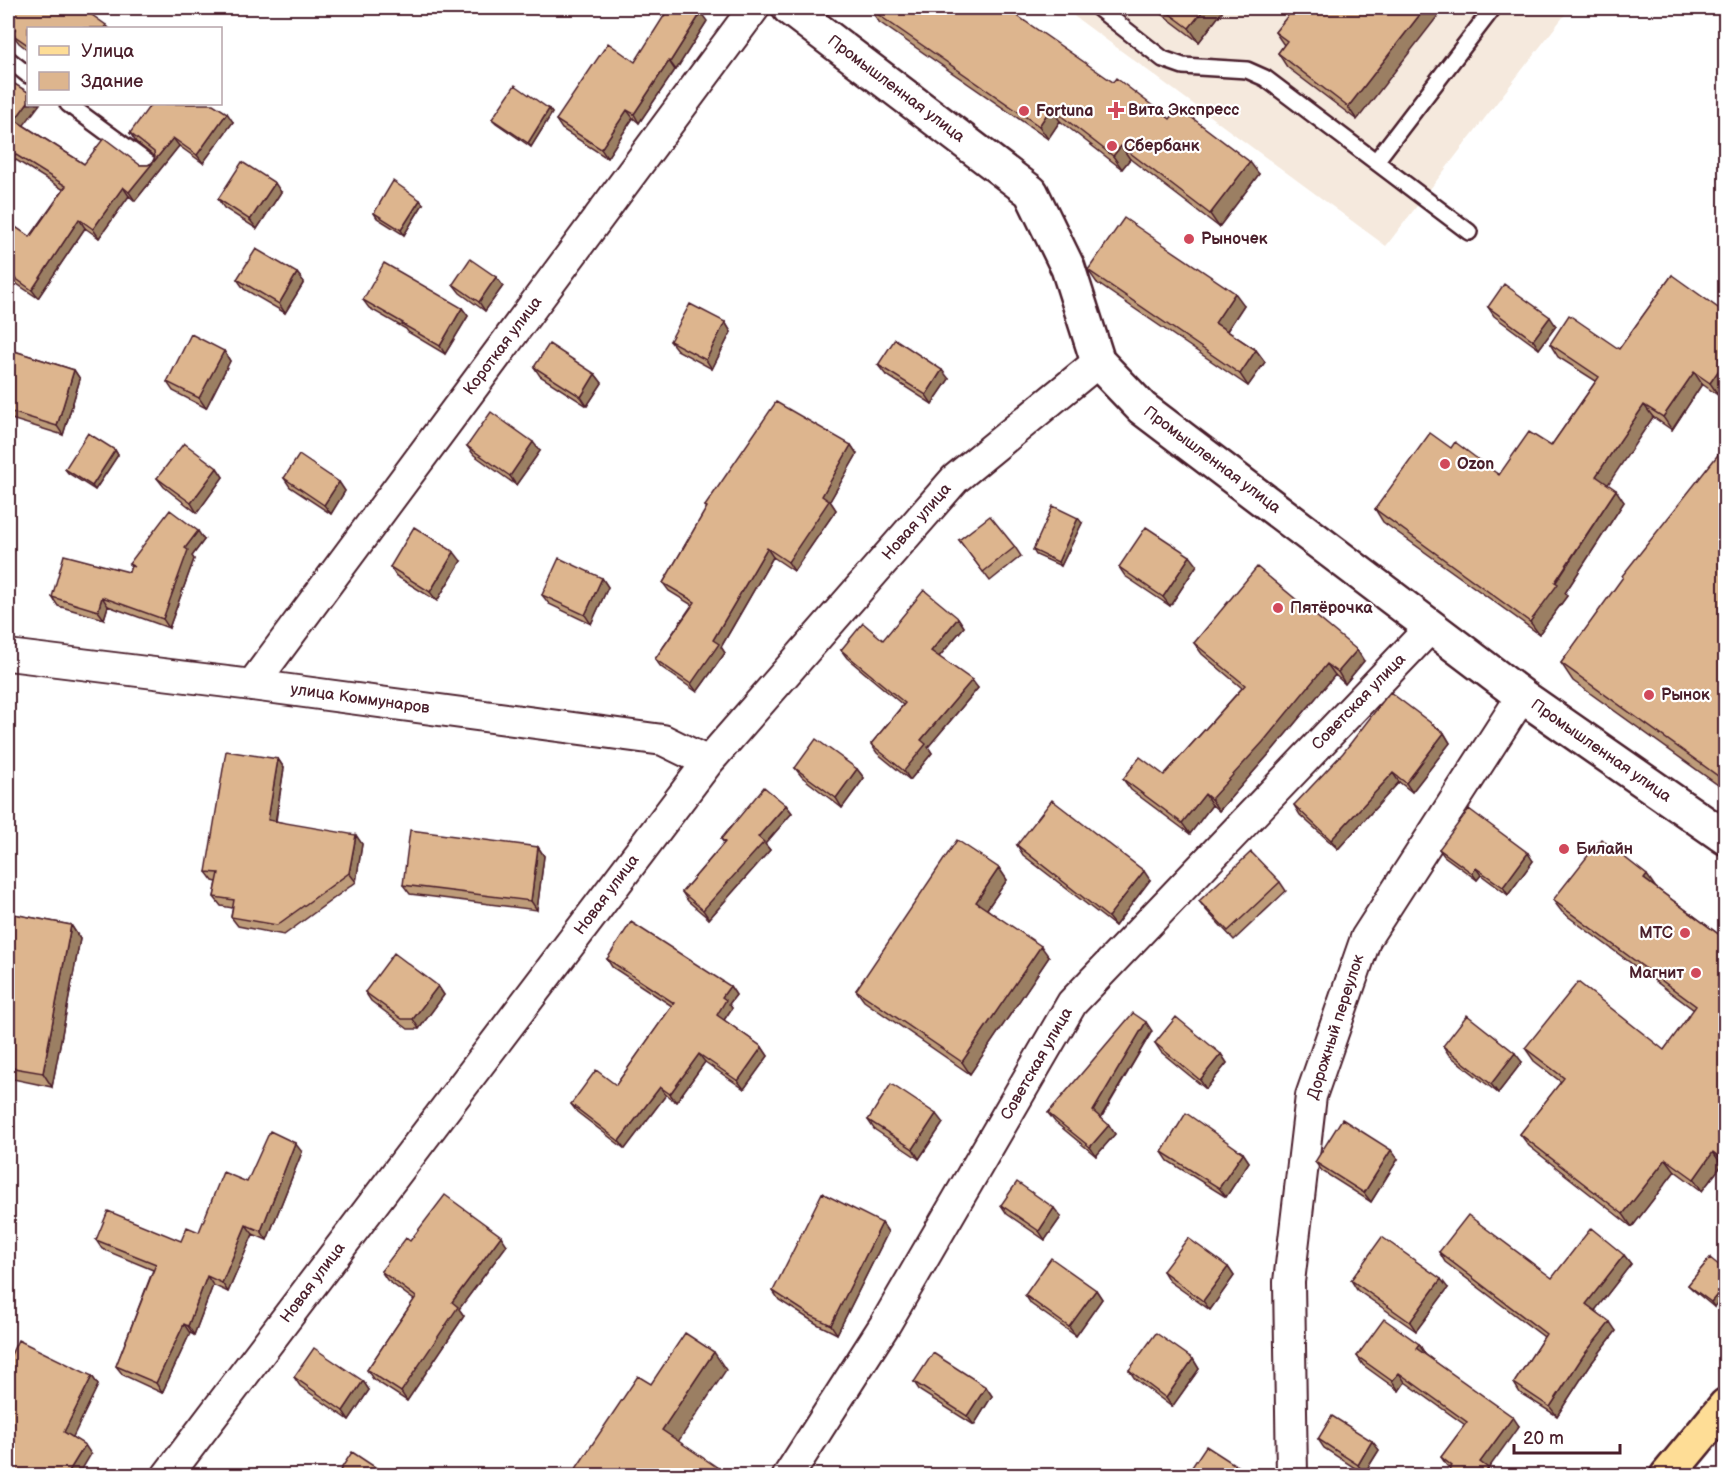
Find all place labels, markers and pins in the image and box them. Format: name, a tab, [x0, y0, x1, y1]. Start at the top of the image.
place label: Вита Экспресс	[1128, 101, 1239, 120]
place label: Fortuna	[1036, 102, 1093, 121]
marker: Вита Экспресс	[1109, 103, 1123, 117]
marker: Fortuna	[1017, 104, 1031, 118]
place label: Сбербанк	[1124, 137, 1200, 156]
marker: Сбербанк	[1105, 139, 1119, 153]
place label: Рыночек	[1201, 230, 1268, 249]
marker: Рыночек	[1182, 232, 1196, 246]
place label: Ozon	[1457, 455, 1494, 474]
marker: Ozon	[1438, 457, 1452, 471]
place label: Пятёрочка	[1290, 599, 1373, 618]
marker: Пятёрочка	[1271, 601, 1285, 615]
place label: Рынок	[1661, 686, 1710, 705]
marker: Рынок	[1642, 688, 1656, 702]
place label: Билайн	[1576, 840, 1633, 859]
marker: Билайн	[1557, 842, 1571, 856]
place label: МТС	[1639, 924, 1673, 943]
marker: МТС	[1678, 926, 1692, 940]
place label: Магнит	[1629, 964, 1684, 983]
marker: Магнит	[1689, 966, 1703, 980]

